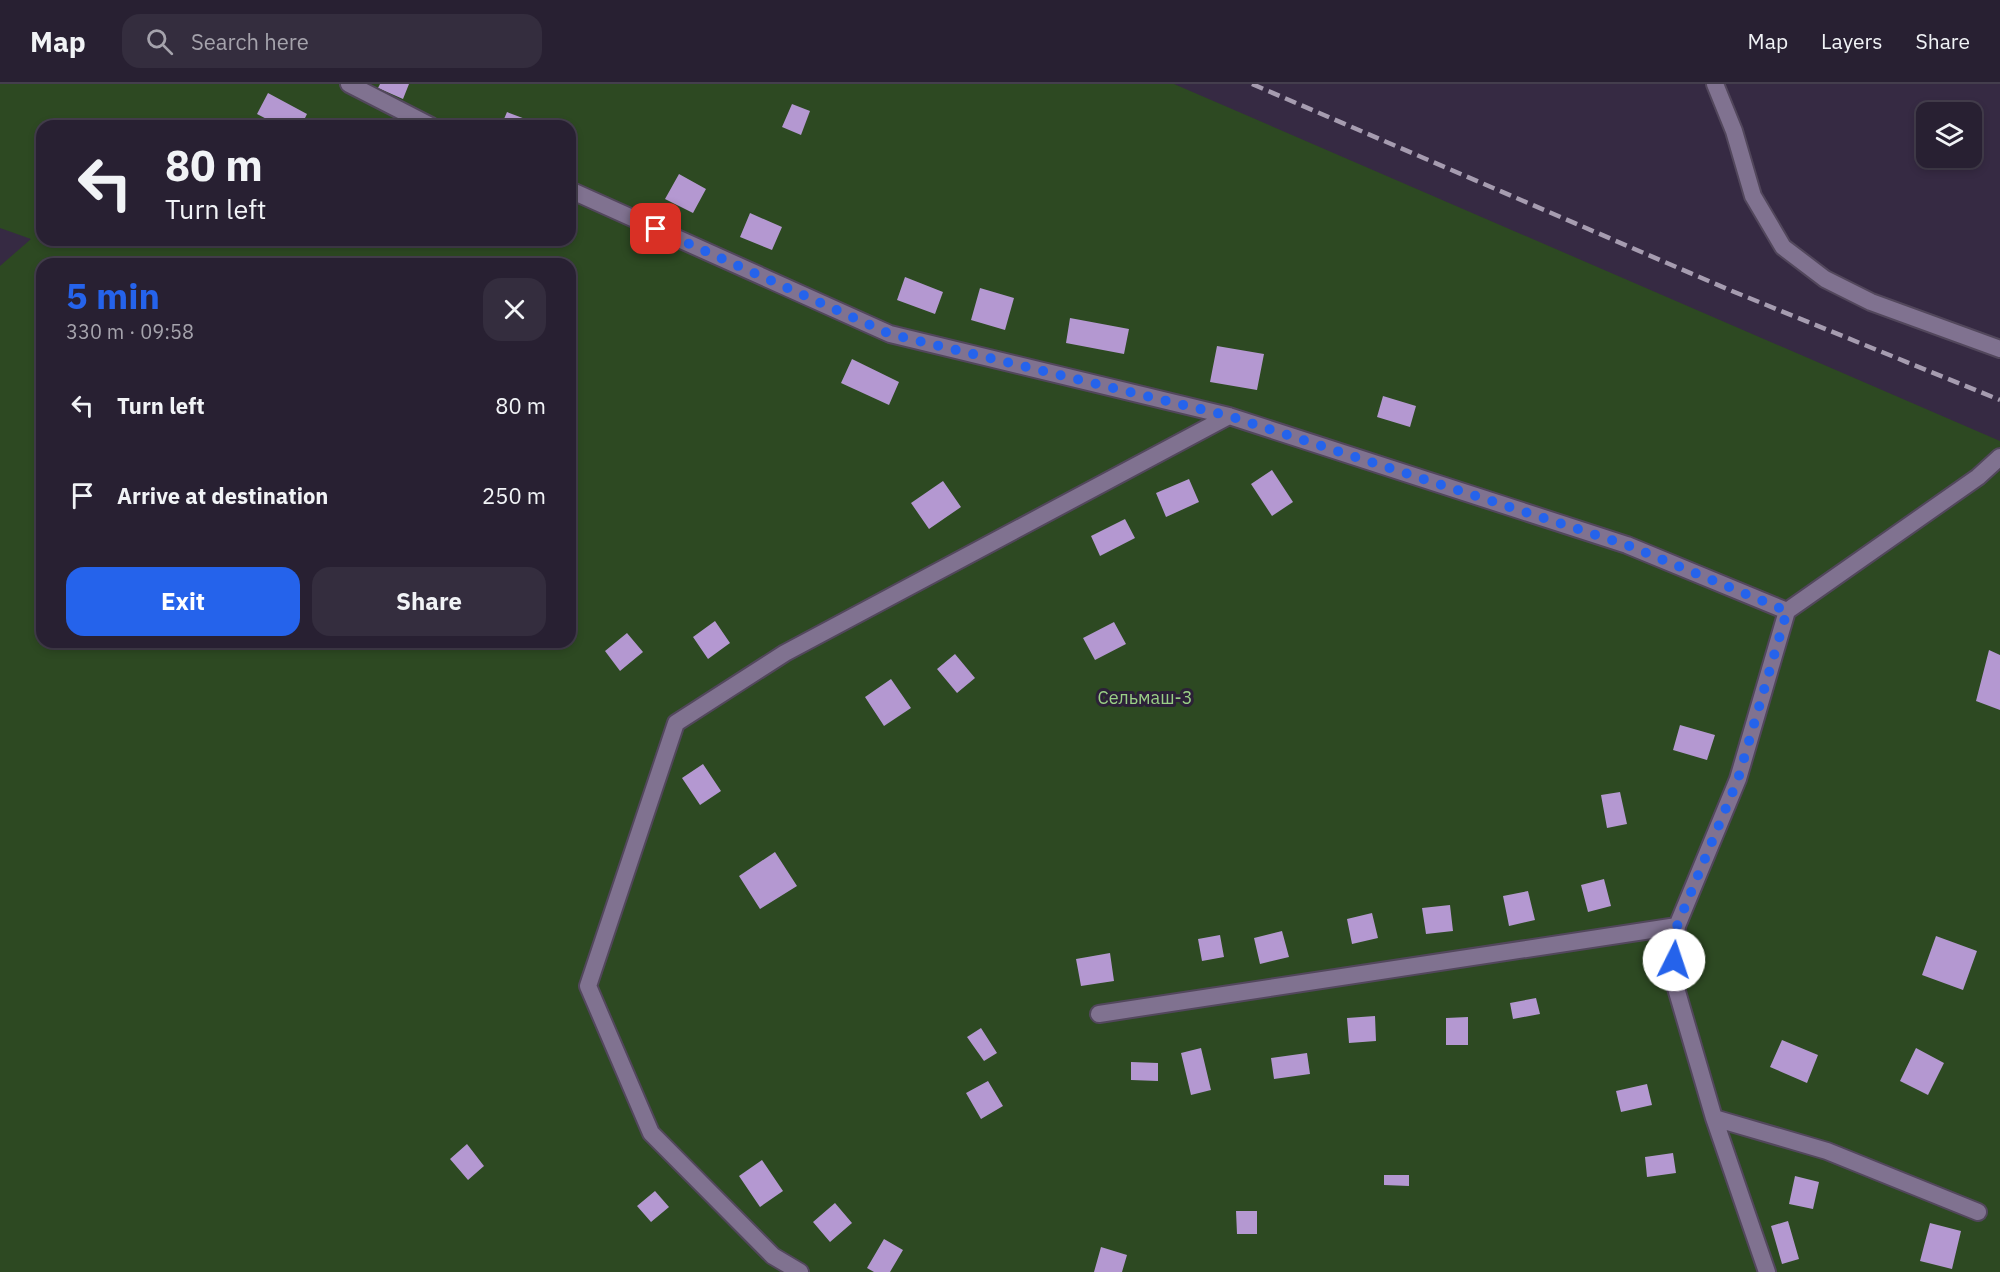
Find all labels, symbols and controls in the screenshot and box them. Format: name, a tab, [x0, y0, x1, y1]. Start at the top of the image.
search box	[122, 14, 542, 68]
text: Map	[30, 23, 86, 60]
icon: search	[143, 25, 176, 58]
text: Search here	[191, 27, 309, 56]
text: Map	[1748, 27, 1788, 55]
text: Layers	[1821, 27, 1883, 55]
text: Share	[1916, 27, 1970, 55]
map controls	[1916, 102, 1982, 168]
button: layers	[1916, 102, 1982, 168]
text: 80 m	[165, 138, 263, 193]
icon: left	[66, 144, 144, 222]
text: Turn left	[165, 191, 266, 226]
pin	[630, 203, 681, 254]
icon: arrive	[639, 212, 672, 245]
text: 5 min	[66, 272, 160, 319]
button: close	[483, 278, 546, 341]
text: 330 m · 09:58	[66, 318, 194, 345]
icon: left	[66, 389, 99, 422]
text: Turn left	[117, 391, 205, 420]
text: 80 m	[495, 391, 546, 420]
icon: arrive	[66, 479, 99, 512]
text: Arrive at destination	[117, 481, 328, 510]
text: 250 m	[482, 481, 546, 510]
button: Exit	[66, 567, 300, 636]
button: Share	[312, 567, 546, 636]
park label: Сельмаш-3	[1097, 686, 1193, 709]
position arrow	[1642, 928, 1706, 992]

